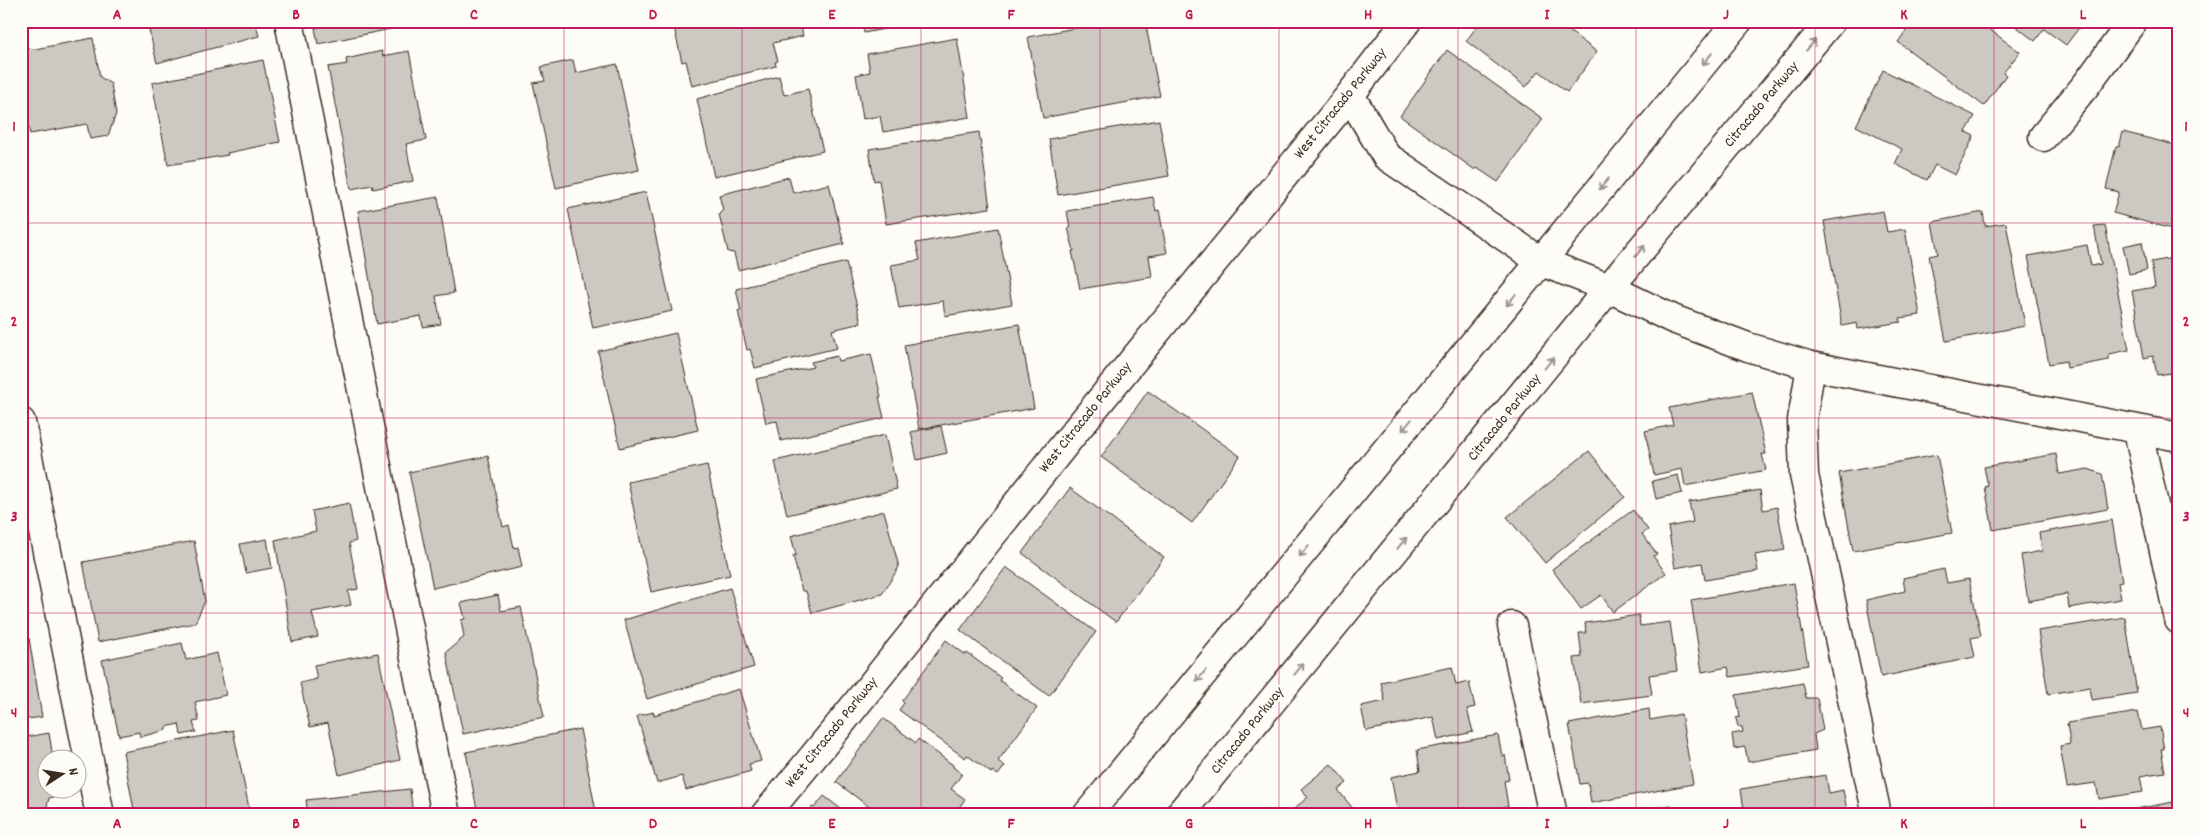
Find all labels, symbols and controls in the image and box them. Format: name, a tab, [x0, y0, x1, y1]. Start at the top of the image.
text: A	[113, 4, 122, 27]
text: B	[292, 4, 300, 27]
text: C	[470, 4, 478, 27]
text: D	[649, 4, 658, 27]
text: E	[828, 4, 836, 27]
text: F	[1007, 4, 1015, 27]
text: G	[1185, 4, 1193, 27]
text: H	[1364, 4, 1372, 27]
text: I	[1545, 4, 1551, 27]
text: J	[1723, 4, 1729, 27]
text: K	[1900, 4, 1908, 27]
text: L	[2080, 4, 2087, 27]
one-way arrow	[1806, 39, 1817, 52]
street label: West Citracado Parkway	[1289, 43, 1393, 164]
one-way arrow	[1702, 52, 1713, 65]
street label: Citracado Parkway	[1719, 56, 1805, 153]
text: 1	[12, 116, 16, 139]
text: 1	[2184, 116, 2188, 139]
one-way arrow	[1598, 177, 1609, 190]
one-way arrow	[1635, 245, 1646, 258]
one-way arrow	[1505, 293, 1516, 306]
text: 2	[11, 311, 18, 334]
text: 2	[2183, 311, 2190, 334]
street label: West Citracado Parkway	[1034, 357, 1138, 478]
one-way arrow	[1544, 357, 1555, 370]
street label: Citracado Parkway	[1463, 369, 1548, 466]
one-way arrow	[1402, 418, 1413, 431]
text: 3	[10, 506, 18, 529]
text: 3	[2182, 506, 2190, 529]
one-way arrow	[1397, 537, 1408, 550]
one-way arrow	[1299, 544, 1310, 557]
one-way arrow	[1294, 663, 1305, 676]
one-way arrow	[1196, 669, 1207, 682]
street label: West Citracado Parkway	[780, 672, 884, 793]
street label: Citracado Parkway	[1206, 682, 1291, 779]
text: 4	[11, 702, 17, 725]
text: 4	[2183, 702, 2189, 725]
north arrow	[38, 748, 88, 798]
text: N	[62, 766, 83, 777]
text: A	[113, 813, 122, 836]
text: B	[292, 813, 300, 836]
text: C	[470, 813, 478, 836]
text: D	[649, 813, 658, 836]
text: E	[828, 813, 836, 836]
text: F	[1007, 813, 1015, 836]
text: G	[1185, 813, 1193, 836]
text: H	[1364, 813, 1372, 836]
text: I	[1545, 813, 1551, 836]
text: J	[1723, 813, 1729, 836]
text: K	[1900, 813, 1908, 836]
text: L	[2080, 813, 2087, 836]

